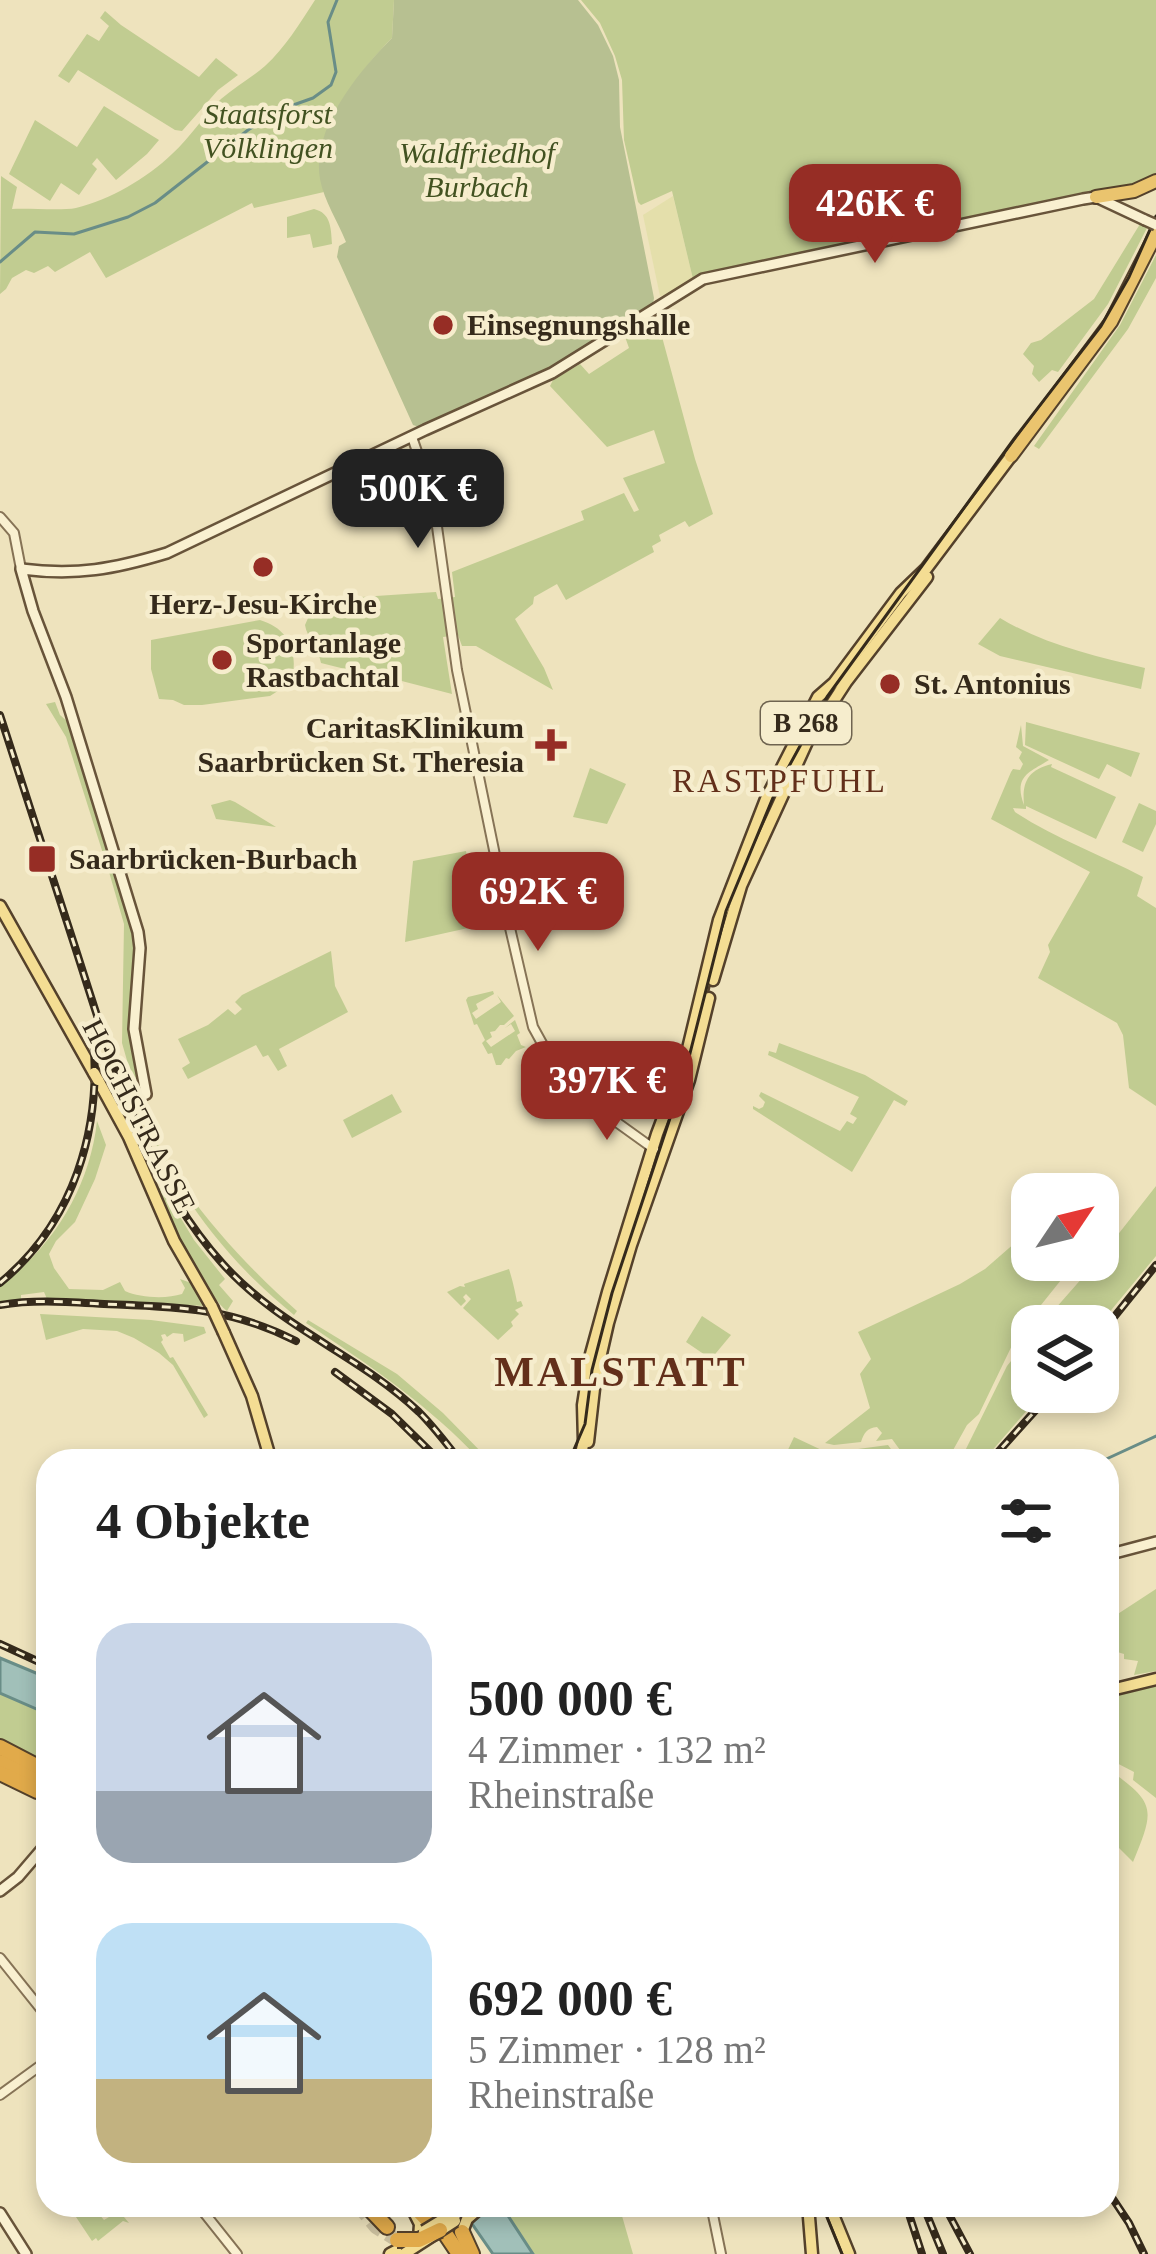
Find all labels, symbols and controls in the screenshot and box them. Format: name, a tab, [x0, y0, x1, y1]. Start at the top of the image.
park label: Staatsforst Völklingen	[203, 97, 333, 164]
park label: Waldfriedhof Burbach	[399, 136, 558, 203]
pin: 426K €	[777, 164, 973, 266]
text: 426K €	[816, 181, 934, 224]
place label: Einsegnungshalle	[467, 308, 690, 341]
marker: Einsegnungshalle	[430, 312, 456, 338]
pin: 500K €	[320, 449, 516, 551]
text: 500K €	[359, 466, 477, 509]
marker: Herz-Jesu-Kirche	[250, 554, 276, 580]
place label: Herz-Jesu-Kirche	[149, 587, 377, 620]
place label: Sportanlage Rastbachtal	[246, 626, 401, 693]
marker: Sportanlage Rastbachtal	[209, 647, 235, 673]
place label: St. Antonius	[914, 667, 1071, 700]
marker: St. Antonius	[877, 671, 903, 697]
road number: B 268	[761, 702, 851, 744]
place label: CaritasKlinikum Saarbrücken St. Theresia	[198, 711, 524, 778]
marker: CaritasKlinikum Saarbrücken St. Theresia	[535, 729, 567, 761]
district label: RASTPFUHL	[672, 763, 888, 799]
place label: Saarbrücken-Burbach	[69, 842, 358, 875]
marker: Saarbrücken-Burbach	[26, 843, 58, 875]
pin: 692K €	[440, 852, 636, 954]
text: 692K €	[479, 869, 597, 912]
street label: HOCHSTRASSE	[76, 1013, 203, 1218]
pin: 397K €	[509, 1041, 705, 1143]
text: 397K €	[548, 1058, 666, 1101]
north arrow	[1011, 1173, 1119, 1281]
map controls	[1011, 1173, 1119, 1413]
button: layers	[1011, 1305, 1119, 1413]
district label: MALSTATT	[494, 1349, 748, 1395]
icon: filters	[993, 1488, 1059, 1554]
text: 4 Objekte	[96, 1493, 310, 1549]
text: 500 000 €	[468, 1670, 672, 1726]
icon: home	[192, 1671, 336, 1815]
text: 4 Zimmer · 132 m²	[468, 1728, 766, 1771]
text: Rheinstraße	[468, 1773, 654, 1816]
text: 692 000 €	[468, 1970, 672, 2026]
icon: home	[192, 1971, 336, 2115]
text: 5 Zimmer · 128 m²	[468, 2028, 766, 2071]
text: Rheinstraße	[468, 2073, 654, 2116]

